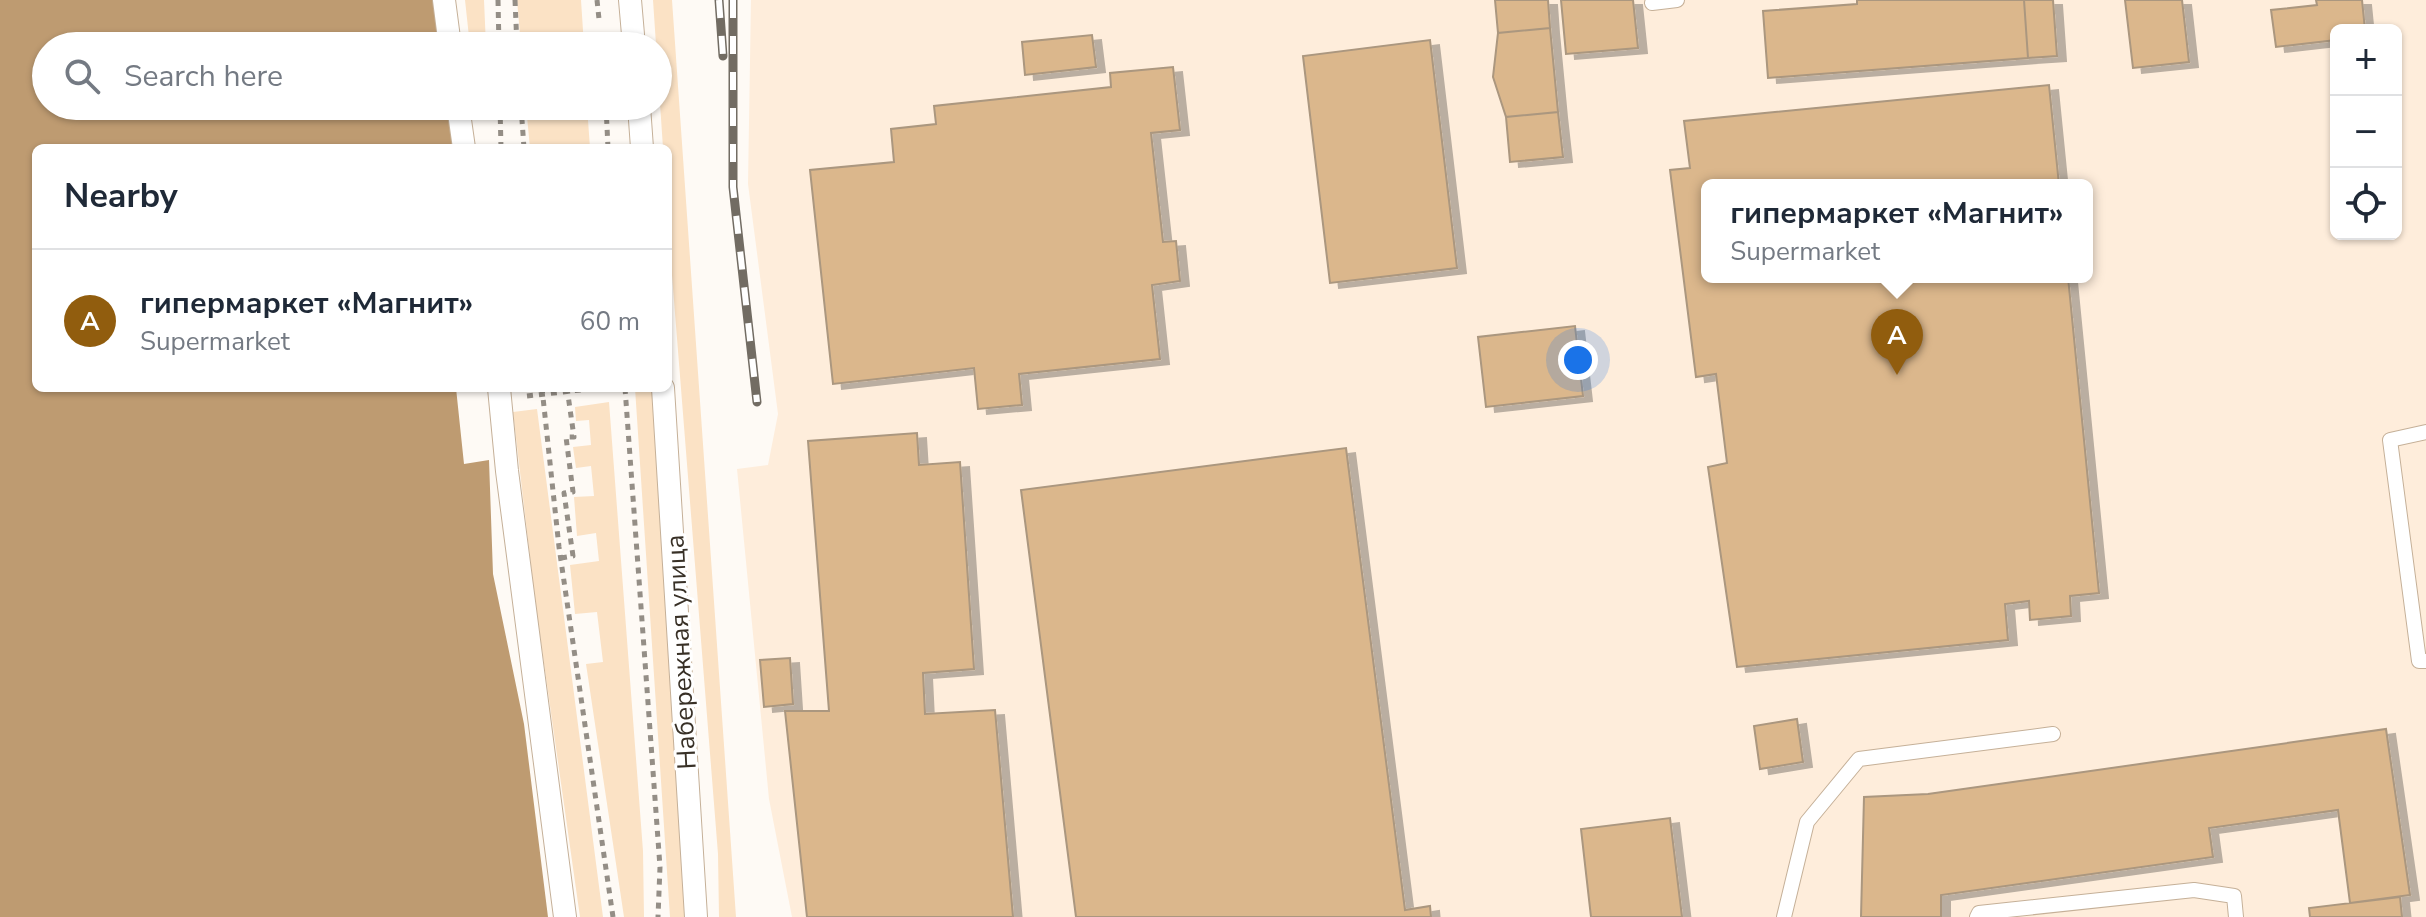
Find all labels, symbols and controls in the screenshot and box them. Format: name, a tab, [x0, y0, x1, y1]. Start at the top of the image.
map controls	[2330, 24, 2402, 240]
button: +	[2330, 24, 2402, 96]
search box	[32, 32, 672, 120]
icon: search	[60, 54, 104, 98]
text: Search here	[124, 56, 283, 97]
button: −	[2330, 96, 2402, 168]
button: locate	[2330, 168, 2402, 240]
text: Nearby	[64, 173, 178, 219]
popup	[1701, 179, 2093, 283]
text: гипермаркет «Магнит»	[1730, 193, 2064, 234]
text: Supermarket	[1730, 234, 1880, 269]
text: гипермаркет «Магнит»	[140, 283, 473, 324]
text: A	[80, 304, 100, 339]
text: 60 m	[580, 304, 640, 339]
pin: A	[1871, 309, 1923, 375]
text: Supermarket	[140, 324, 290, 359]
your location	[1558, 340, 1598, 380]
street label: Набережная улица	[657, 534, 705, 770]

